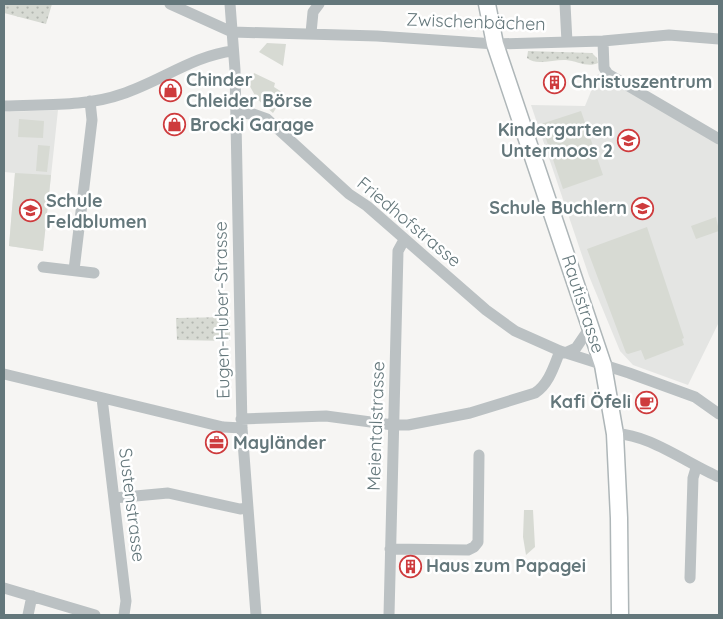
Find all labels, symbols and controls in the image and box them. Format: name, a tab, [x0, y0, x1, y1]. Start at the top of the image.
street label: Zwischenbächen	[406, 8, 546, 35]
place label: Chinder Chleider Börse	[186, 68, 312, 112]
building icon: Christuszentrum	[543, 70, 567, 94]
place label: Christuszentrum	[571, 70, 712, 93]
shop icon: Chinder Chleider Börse	[158, 78, 182, 102]
shop icon: Brocki Garage	[162, 113, 186, 137]
place label: Brocki Garage	[190, 113, 314, 136]
place label: Kindergarten Untermoos 2	[498, 118, 613, 162]
school or university icon: Kindergarten Untermoos 2	[617, 128, 641, 152]
street label: Friedhofstrasse	[353, 171, 466, 272]
place label: Schule Feldblumen	[46, 189, 147, 233]
place label: Schule Buchlern	[489, 196, 627, 219]
school or university icon: Schule Buchlern	[631, 196, 655, 220]
school or university icon: Schule Feldblumen	[18, 199, 42, 223]
street label: Eugen-Huber-Strasse	[208, 221, 235, 399]
street label: Rautistrasse	[557, 252, 610, 356]
street label: Meientalstrasse	[362, 361, 389, 491]
place label: Kafi Öfeli	[550, 390, 631, 413]
cafe icon: Kafi Öfeli	[635, 390, 659, 414]
office icon: Mayländer	[205, 431, 229, 455]
place label: Mayländer	[233, 431, 326, 454]
street label: Sustenstrasse	[114, 447, 151, 563]
building icon: Haus zum Papagei	[398, 554, 422, 578]
place label: Haus zum Papagei	[426, 554, 586, 577]

